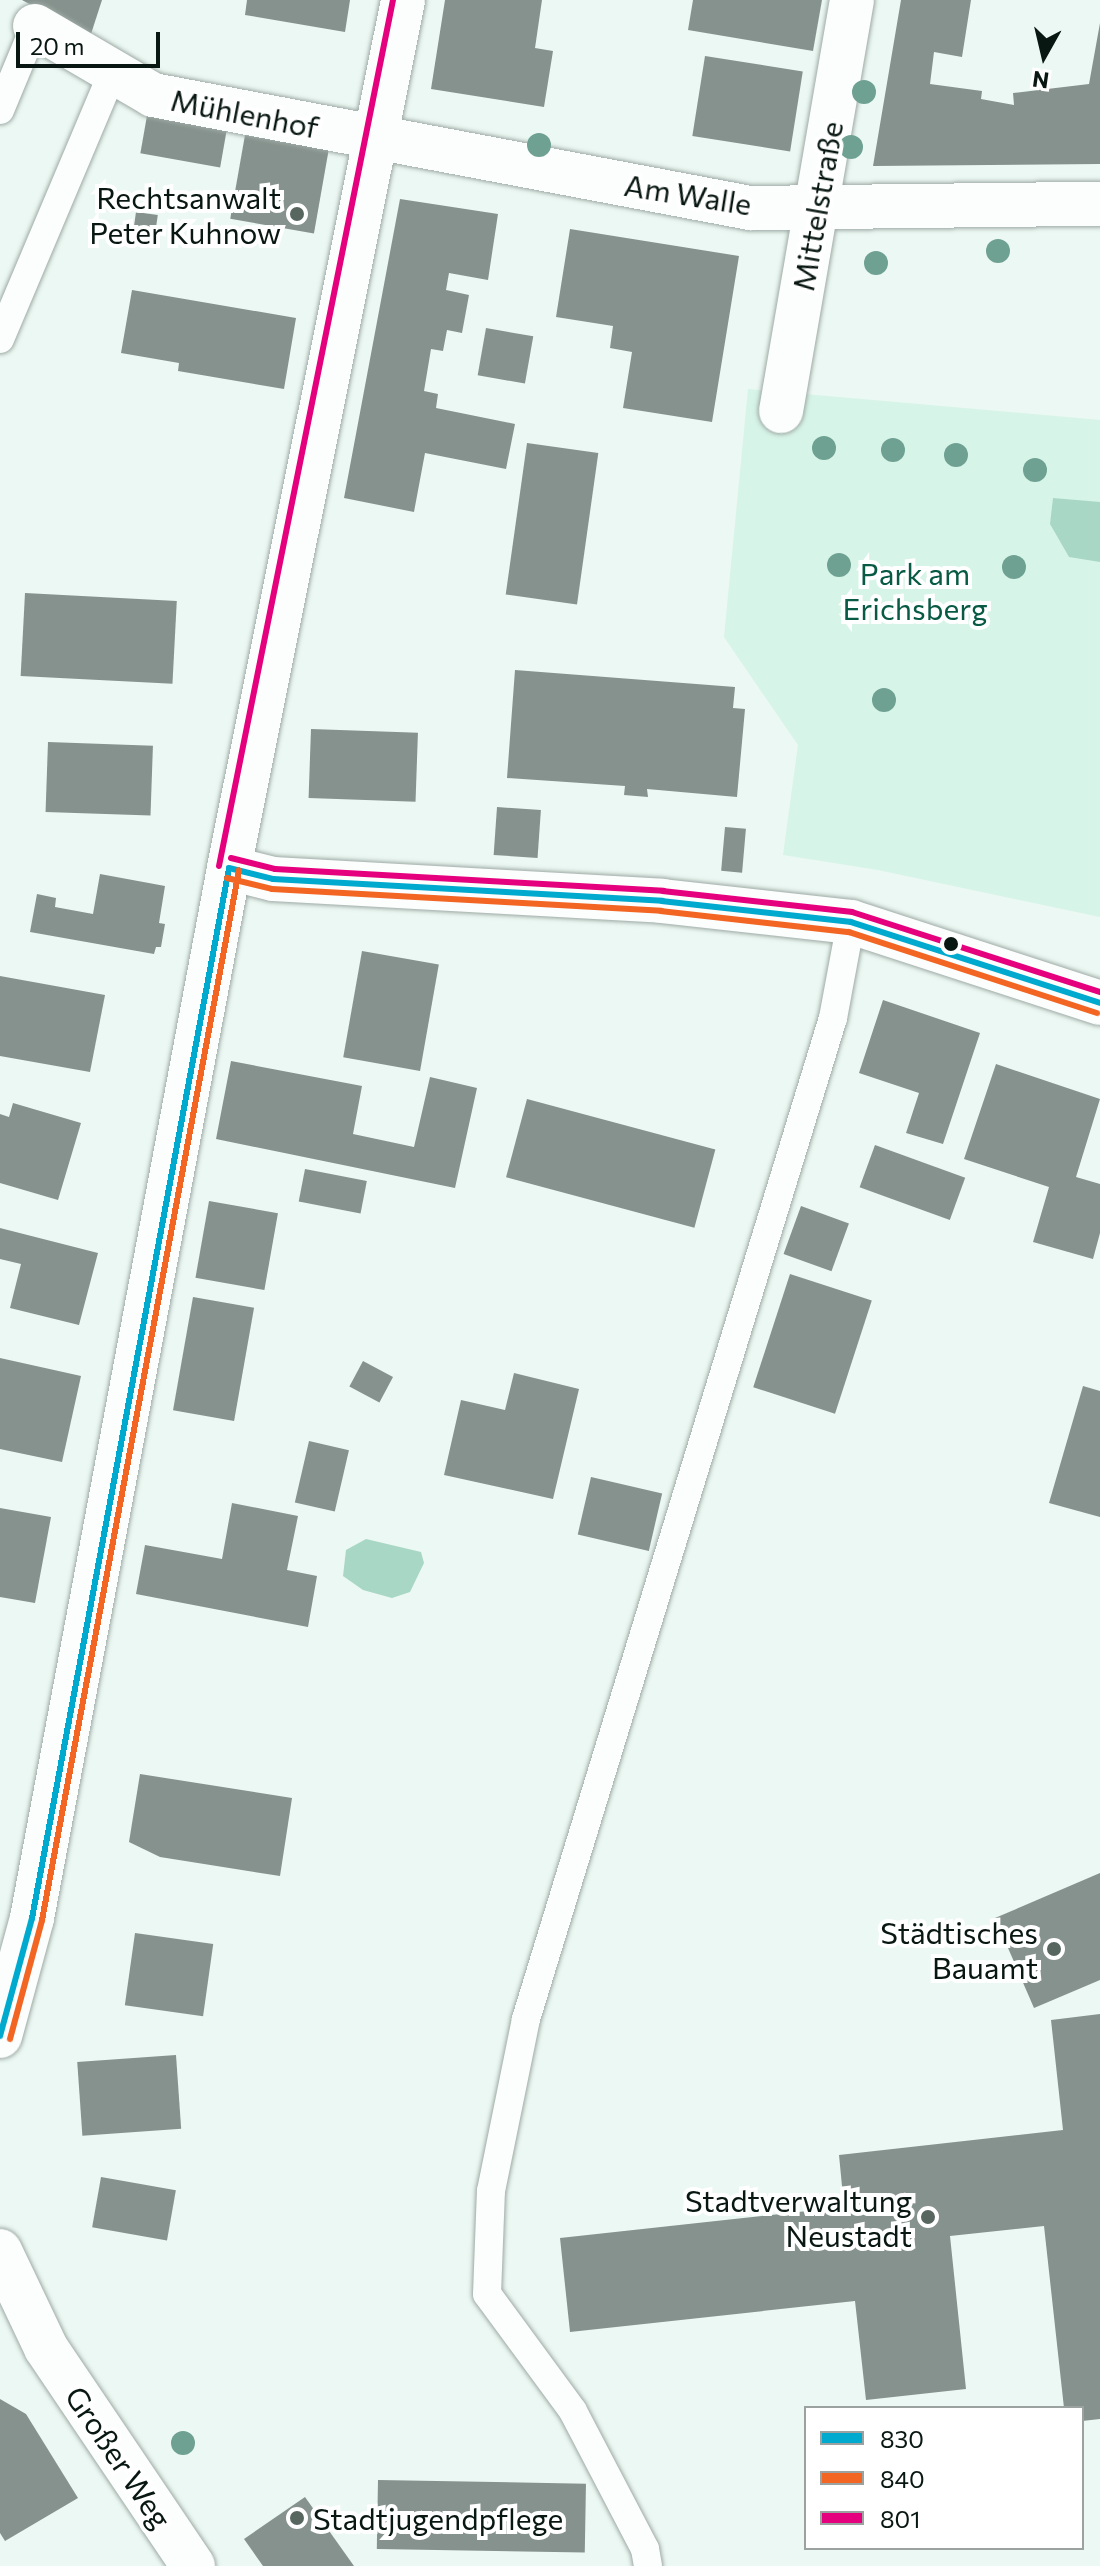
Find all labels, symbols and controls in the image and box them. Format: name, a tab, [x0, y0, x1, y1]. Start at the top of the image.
scale bar	[20, 16, 164, 66]
north arrow	[1004, 16, 1084, 96]
text: 20 m	[30, 31, 84, 60]
text: N	[1031, 66, 1051, 95]
street label: Mühlenhof	[168, 81, 322, 145]
street label: Mittelstraße	[784, 118, 850, 294]
street label: Am Walle	[622, 166, 754, 222]
place label: Rechtsanwalt Peter Kuhnow	[89, 179, 281, 250]
marker: Rechtsanwalt Peter Kuhnow	[288, 205, 306, 223]
park label: Park am Erichsberg	[843, 555, 987, 626]
unlabelled marker	[943, 936, 959, 952]
place label: Städtisches Bauamt	[880, 1914, 1038, 1984]
marker: Städtisches Bauamt	[1045, 1940, 1063, 1958]
place label: Stadtverwaltung Neustadt	[685, 2182, 912, 2252]
marker: Stadtverwaltung Neustadt	[919, 2208, 937, 2226]
street label: Großer Weg	[58, 2379, 180, 2535]
legend	[804, 2406, 1084, 2550]
text: 830	[880, 2424, 924, 2453]
text: 840	[880, 2464, 925, 2493]
place label: Stadtjugendpflege	[313, 2500, 563, 2536]
text: 801	[880, 2504, 921, 2533]
marker: Stadtjugendpflege	[288, 2509, 306, 2527]

